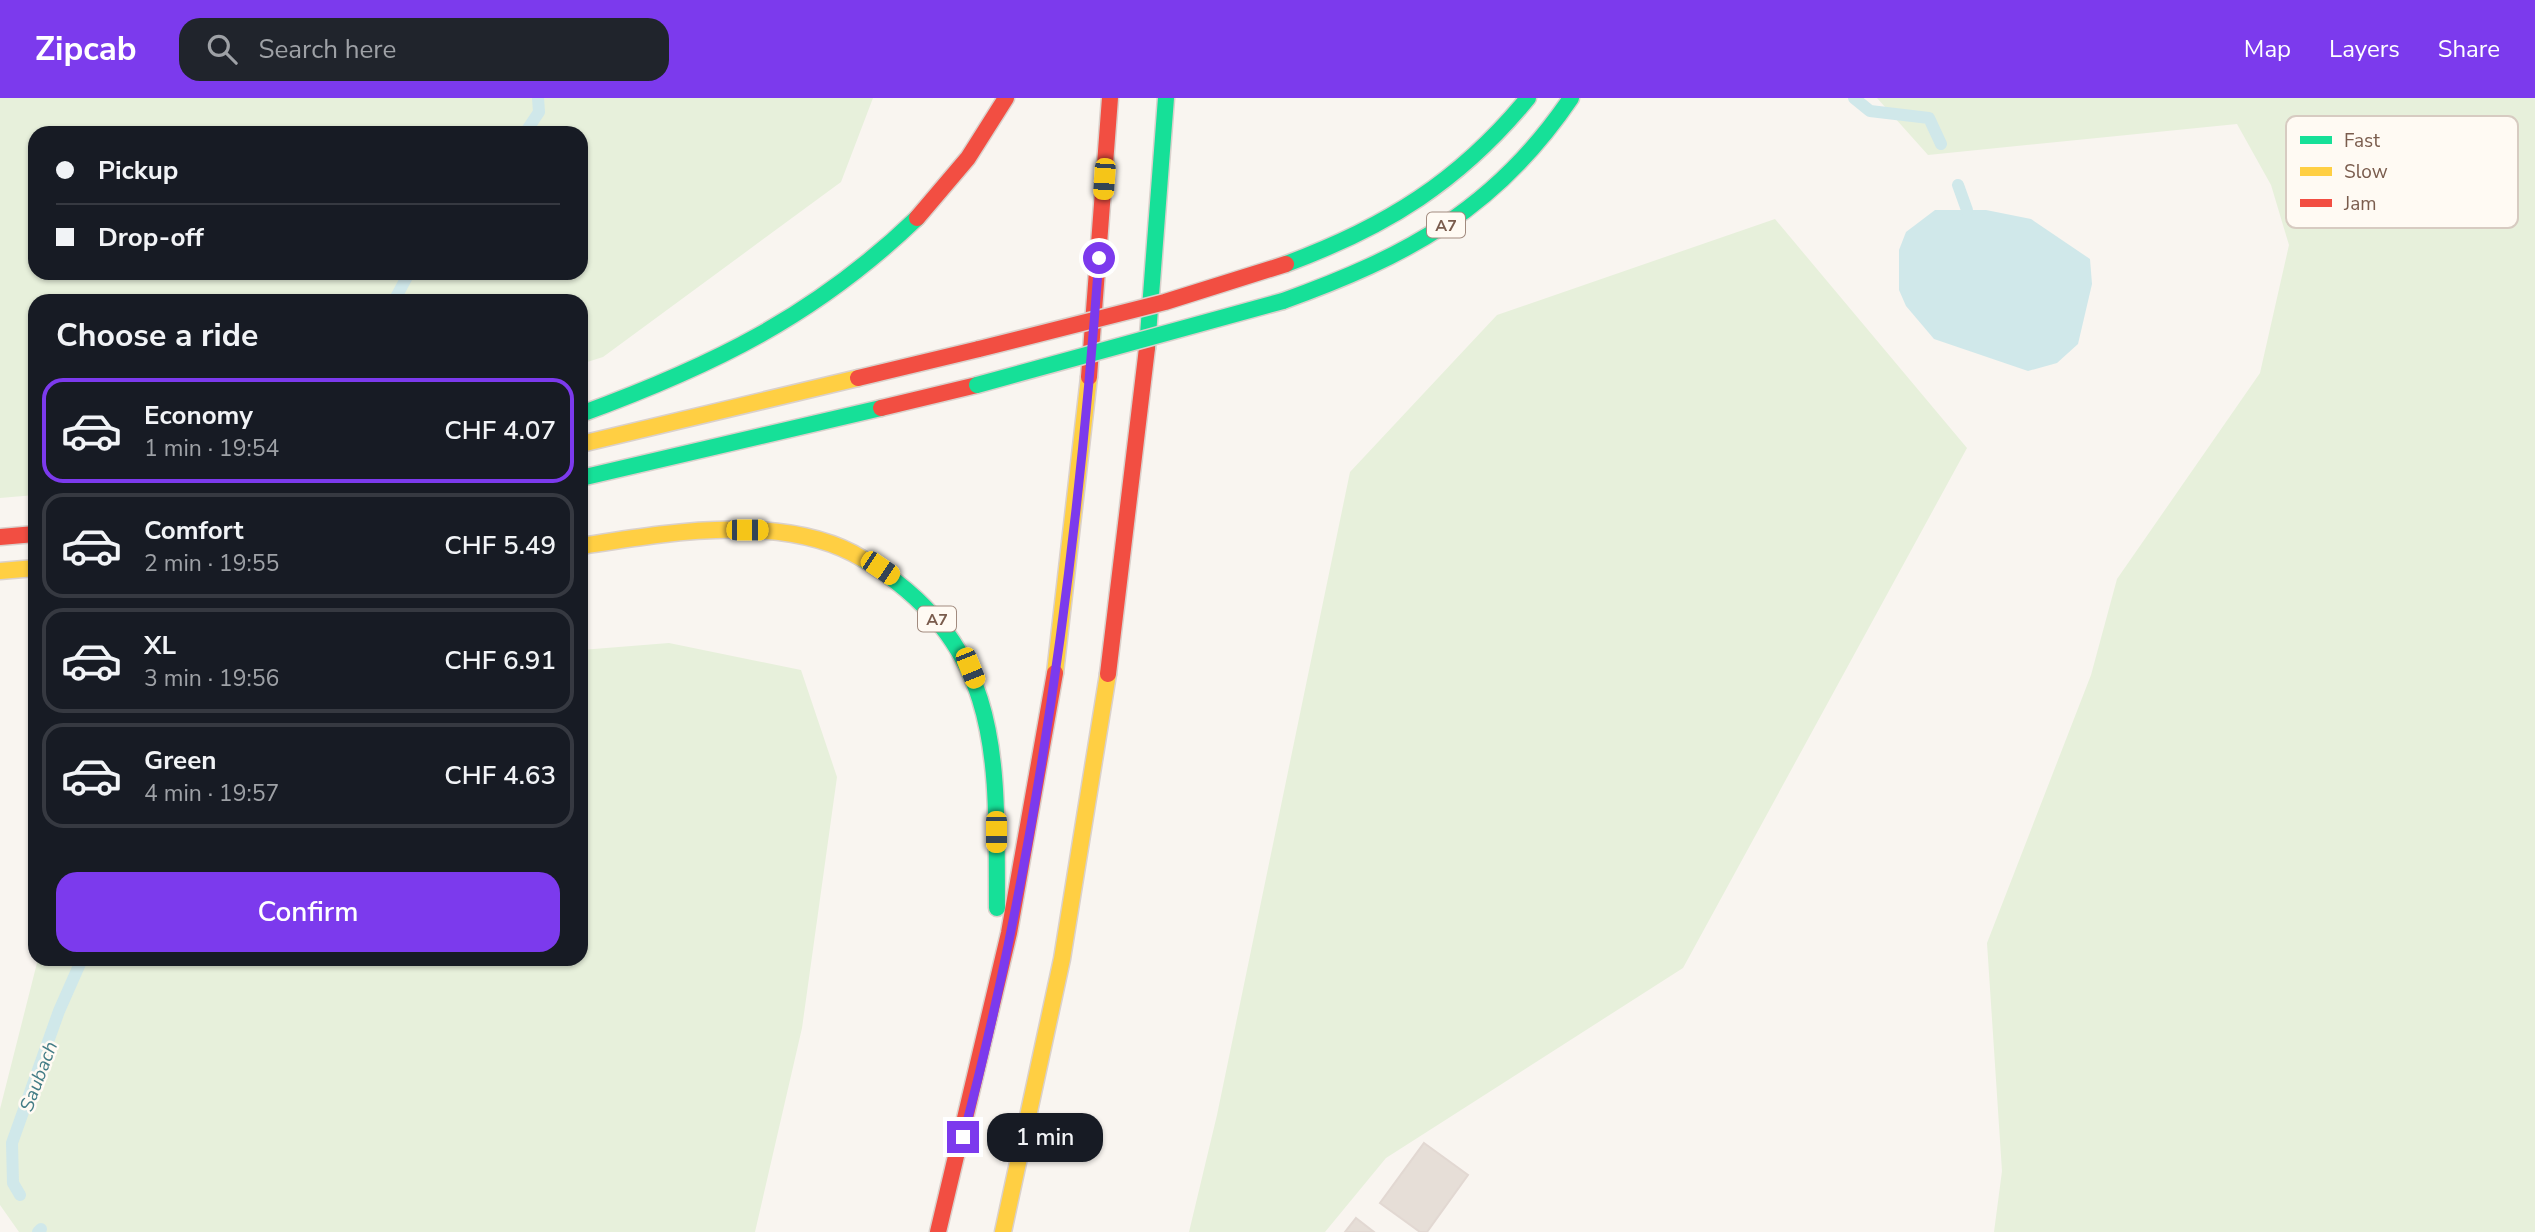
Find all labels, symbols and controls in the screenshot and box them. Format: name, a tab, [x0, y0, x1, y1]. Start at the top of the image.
search box	[179, 18, 669, 81]
text: Zipcab	[35, 27, 137, 72]
icon: search	[203, 30, 241, 68]
text: Search here	[259, 32, 396, 67]
text: Map	[2244, 33, 2291, 65]
text: Layers	[2329, 33, 2400, 65]
text: Share	[2438, 33, 2500, 65]
legend	[2286, 116, 2518, 228]
text: Fast	[2344, 128, 2380, 154]
text: Pickup	[98, 153, 178, 188]
car	[1093, 157, 1116, 201]
text: Slow	[2344, 159, 2388, 185]
text: Jam	[2343, 191, 2377, 217]
road number: A7	[1427, 212, 1465, 238]
text: Drop-off	[98, 220, 204, 255]
route start	[1083, 242, 1115, 274]
text: Choose a ride	[56, 314, 258, 357]
text: Economy	[144, 398, 253, 433]
icon: car	[60, 399, 123, 462]
text: CHF 4.07	[444, 413, 556, 448]
text: 1 min · 19:54	[144, 433, 279, 464]
text: Comfort	[144, 513, 244, 548]
icon: car	[60, 514, 123, 577]
car	[727, 520, 769, 541]
text: CHF 5.49	[444, 528, 556, 563]
text: 2 min · 19:55	[144, 548, 279, 579]
car	[857, 548, 904, 588]
road number: A7	[918, 606, 956, 632]
text: XL	[144, 628, 176, 663]
icon: car	[60, 629, 123, 692]
text: CHF 6.91	[444, 643, 556, 678]
car	[953, 645, 988, 691]
text: 3 min · 19:56	[144, 663, 279, 694]
text: Green	[144, 743, 217, 778]
icon: car	[60, 744, 123, 807]
text: CHF 4.63	[444, 758, 556, 793]
text: 4 min · 19:57	[144, 778, 279, 809]
car	[986, 811, 1007, 853]
button: Confirm	[56, 872, 560, 952]
water label: Saubach	[14, 1038, 64, 1115]
callout: 1 min	[988, 1112, 1103, 1162]
route end	[947, 1121, 979, 1153]
text: 1 min	[1016, 1122, 1074, 1153]

